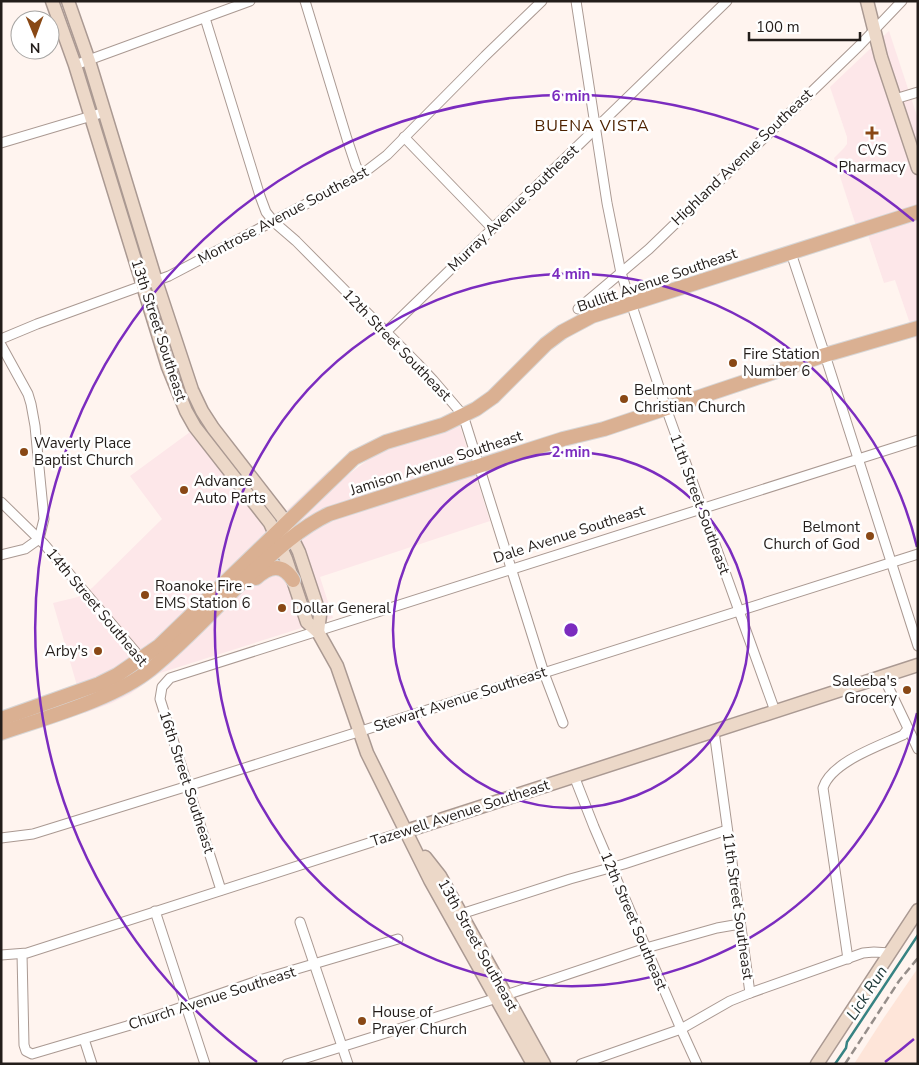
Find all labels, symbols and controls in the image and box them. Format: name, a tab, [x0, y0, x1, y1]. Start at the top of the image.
north arrow	[10, 10, 60, 60]
scale bar	[749, 10, 860, 42]
text: 100 m	[756, 17, 800, 37]
text: N	[30, 38, 41, 57]
street label: Highland Avenue Southeast	[667, 84, 817, 230]
text: 6 min	[552, 86, 590, 106]
district label: BUENA VISTA	[534, 115, 650, 137]
marker: CVS Pharmacy	[866, 127, 878, 139]
street label: Murray Avenue Southeast	[443, 140, 583, 276]
place label: CVS Pharmacy	[839, 140, 906, 177]
street label: Montrose Avenue Southeast	[194, 161, 372, 269]
street label: Bullitt Avenue Southeast	[574, 243, 740, 317]
street label: 13th Street Southeast	[127, 256, 192, 404]
text: 4 min	[552, 264, 590, 284]
street label: 12th Street Southeast	[338, 285, 456, 406]
place label: Fire Station Number 6	[743, 344, 820, 381]
marker: Fire Station Number 6	[727, 357, 739, 369]
place label: Belmont Christian Church	[634, 380, 745, 417]
marker: Belmont Christian Church	[618, 393, 630, 405]
street label: Jamison Avenue Southeast	[346, 425, 525, 501]
street label: 11th Street Southeast	[665, 431, 735, 578]
place label: Waverly Place Baptist Church	[34, 433, 134, 470]
text: 2 min	[552, 442, 590, 462]
marker: Waverly Place Baptist Church	[18, 446, 30, 458]
place label: Advance Auto Parts	[194, 471, 266, 508]
marker: Advance Auto Parts	[178, 484, 190, 496]
street label: Dale Avenue Southeast	[491, 500, 648, 568]
place label: Belmont Church of God	[763, 517, 861, 554]
marker: Belmont Church of God	[864, 530, 876, 542]
street label: 14th Street Southeast	[42, 544, 153, 671]
place label: Roanoke Fire - EMS Station 6	[155, 576, 252, 613]
marker: Roanoke Fire - EMS Station 6	[139, 589, 151, 601]
place label: Dollar General	[292, 598, 391, 618]
marker: Dollar General	[276, 602, 288, 614]
centre of rings	[562, 621, 580, 639]
place label: Arby's	[45, 641, 88, 661]
marker: Arby's	[92, 645, 104, 657]
street label: Stewart Avenue Southeast	[371, 661, 550, 736]
place label: Saleeba's Grocery	[832, 671, 897, 708]
marker: Saleeba's Grocery	[901, 684, 913, 696]
street label: 16th Street Southeast	[155, 708, 220, 856]
street label: Tazewell Avenue Southeast	[368, 774, 553, 851]
street label: 11th Street Southeast	[718, 831, 758, 982]
street label: 12th Street Southeast	[596, 849, 673, 994]
street label: 13th Street Southeast	[433, 875, 523, 1015]
street label: Church Avenue Southeast	[126, 961, 299, 1034]
water label: Lick Run	[841, 962, 893, 1024]
place label: House of Prayer Church	[372, 1002, 467, 1039]
marker: House of Prayer Church	[356, 1015, 368, 1027]

